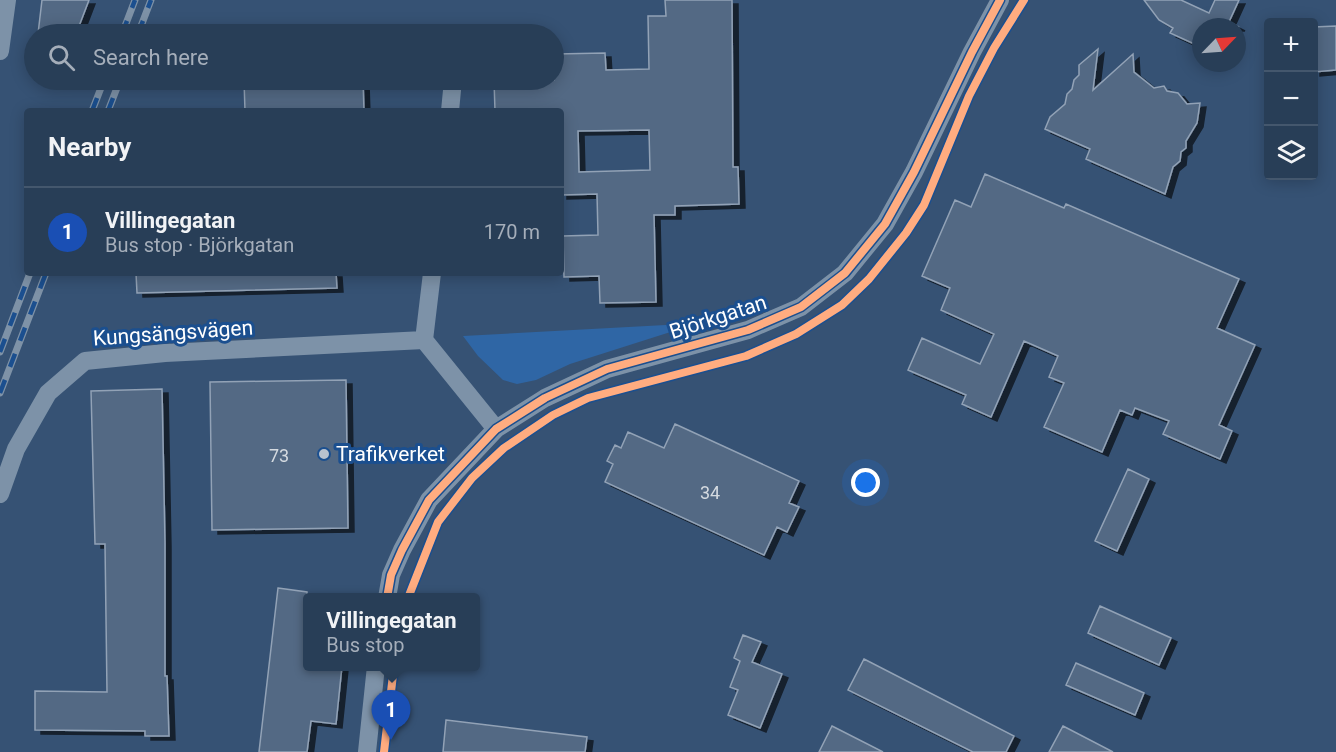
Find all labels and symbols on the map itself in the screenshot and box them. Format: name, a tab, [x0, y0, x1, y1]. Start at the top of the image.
north arrow	[1192, 18, 1246, 72]
street label: Björkgatan	[666, 290, 770, 344]
street label: Kungsängsvägen	[92, 315, 254, 351]
place label: Trafikverket	[336, 442, 445, 466]
house number: 73	[269, 445, 289, 466]
marker: Trafikverket	[317, 447, 331, 461]
your location	[851, 468, 880, 497]
house number: 34	[700, 482, 720, 503]
pin: 1	[372, 690, 410, 740]

